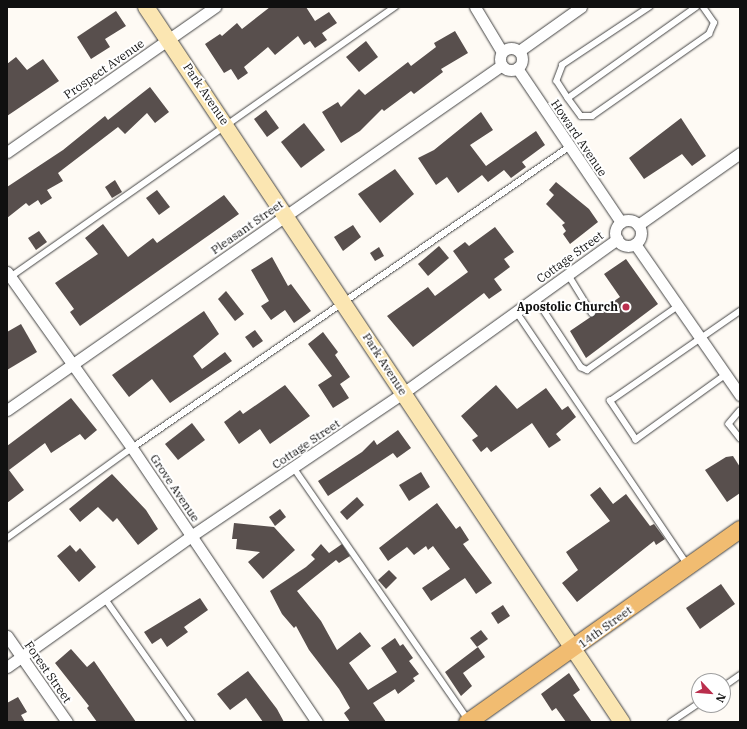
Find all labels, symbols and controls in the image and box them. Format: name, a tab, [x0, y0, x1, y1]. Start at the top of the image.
street label: Prospect Avenue	[61, 36, 147, 102]
street label: Park Avenue	[180, 60, 232, 128]
street label: Howard Avenue	[548, 97, 610, 179]
street label: Pleasant Street	[208, 197, 286, 257]
street label: Cottage Street	[534, 228, 606, 286]
place label: Apostolic Church	[517, 300, 618, 314]
marker: Apostolic Church	[621, 302, 631, 312]
street label: Park Avenue	[360, 330, 410, 398]
street label: Cottage Street	[269, 416, 343, 472]
street label: Grove Avenue	[147, 452, 203, 524]
street label: 14th Street	[575, 603, 635, 651]
street label: Forest Street	[21, 638, 75, 706]
north arrow	[691, 673, 731, 713]
text: N	[713, 691, 729, 705]

